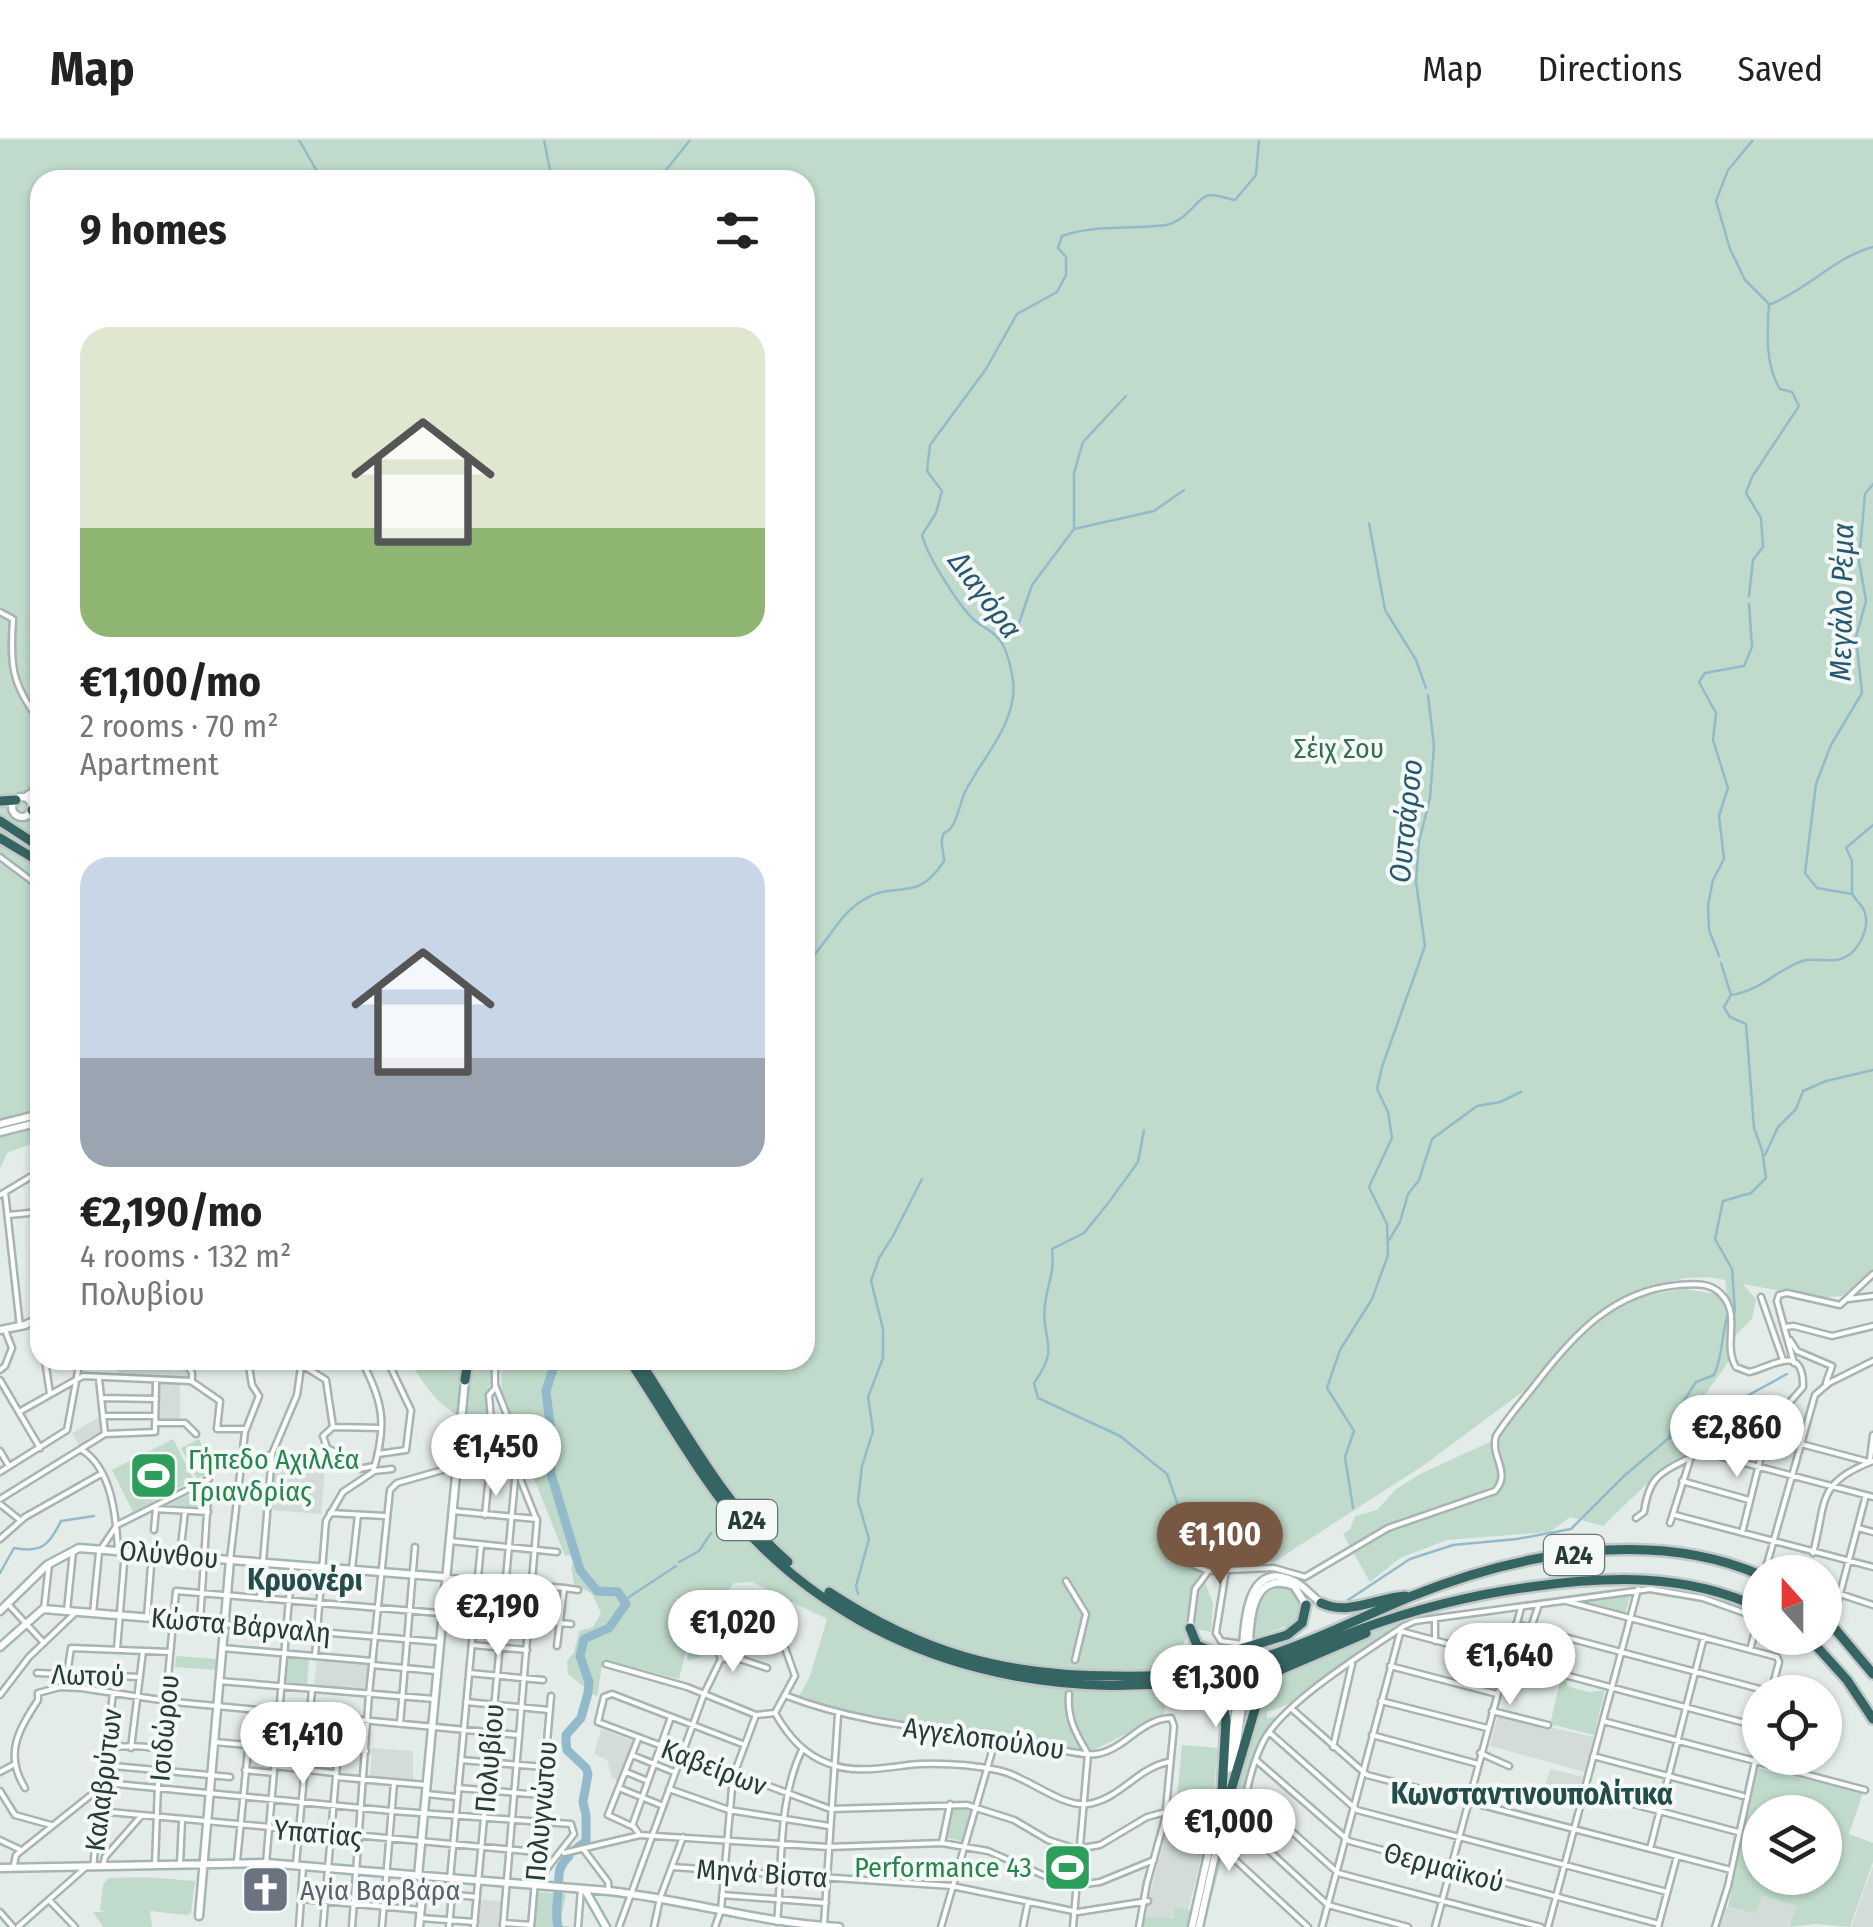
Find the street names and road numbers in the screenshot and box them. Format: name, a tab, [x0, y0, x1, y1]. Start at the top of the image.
road number: Α24	[717, 1500, 777, 1540]
street label: Ολύνθου	[118, 1534, 220, 1575]
road number: Α24	[1544, 1535, 1604, 1575]
street label: Κώστα Βάρναλη	[150, 1601, 332, 1650]
street label: Λωτού	[51, 1658, 125, 1693]
street label: Ισιδώρου	[143, 1673, 186, 1783]
street label: Πολυβίου	[468, 1702, 511, 1814]
street label: Καλαβρύτων	[78, 1707, 129, 1853]
street label: Αγγελοπούλου	[901, 1711, 1067, 1766]
street label: Καβείρων	[657, 1732, 771, 1803]
street label: Πολυγνώτου	[519, 1740, 564, 1883]
street label: Υπατίας	[273, 1813, 364, 1854]
street label: Θερμαϊκού	[1380, 1836, 1508, 1899]
street label: Μηνά Βίστα	[695, 1852, 829, 1895]

